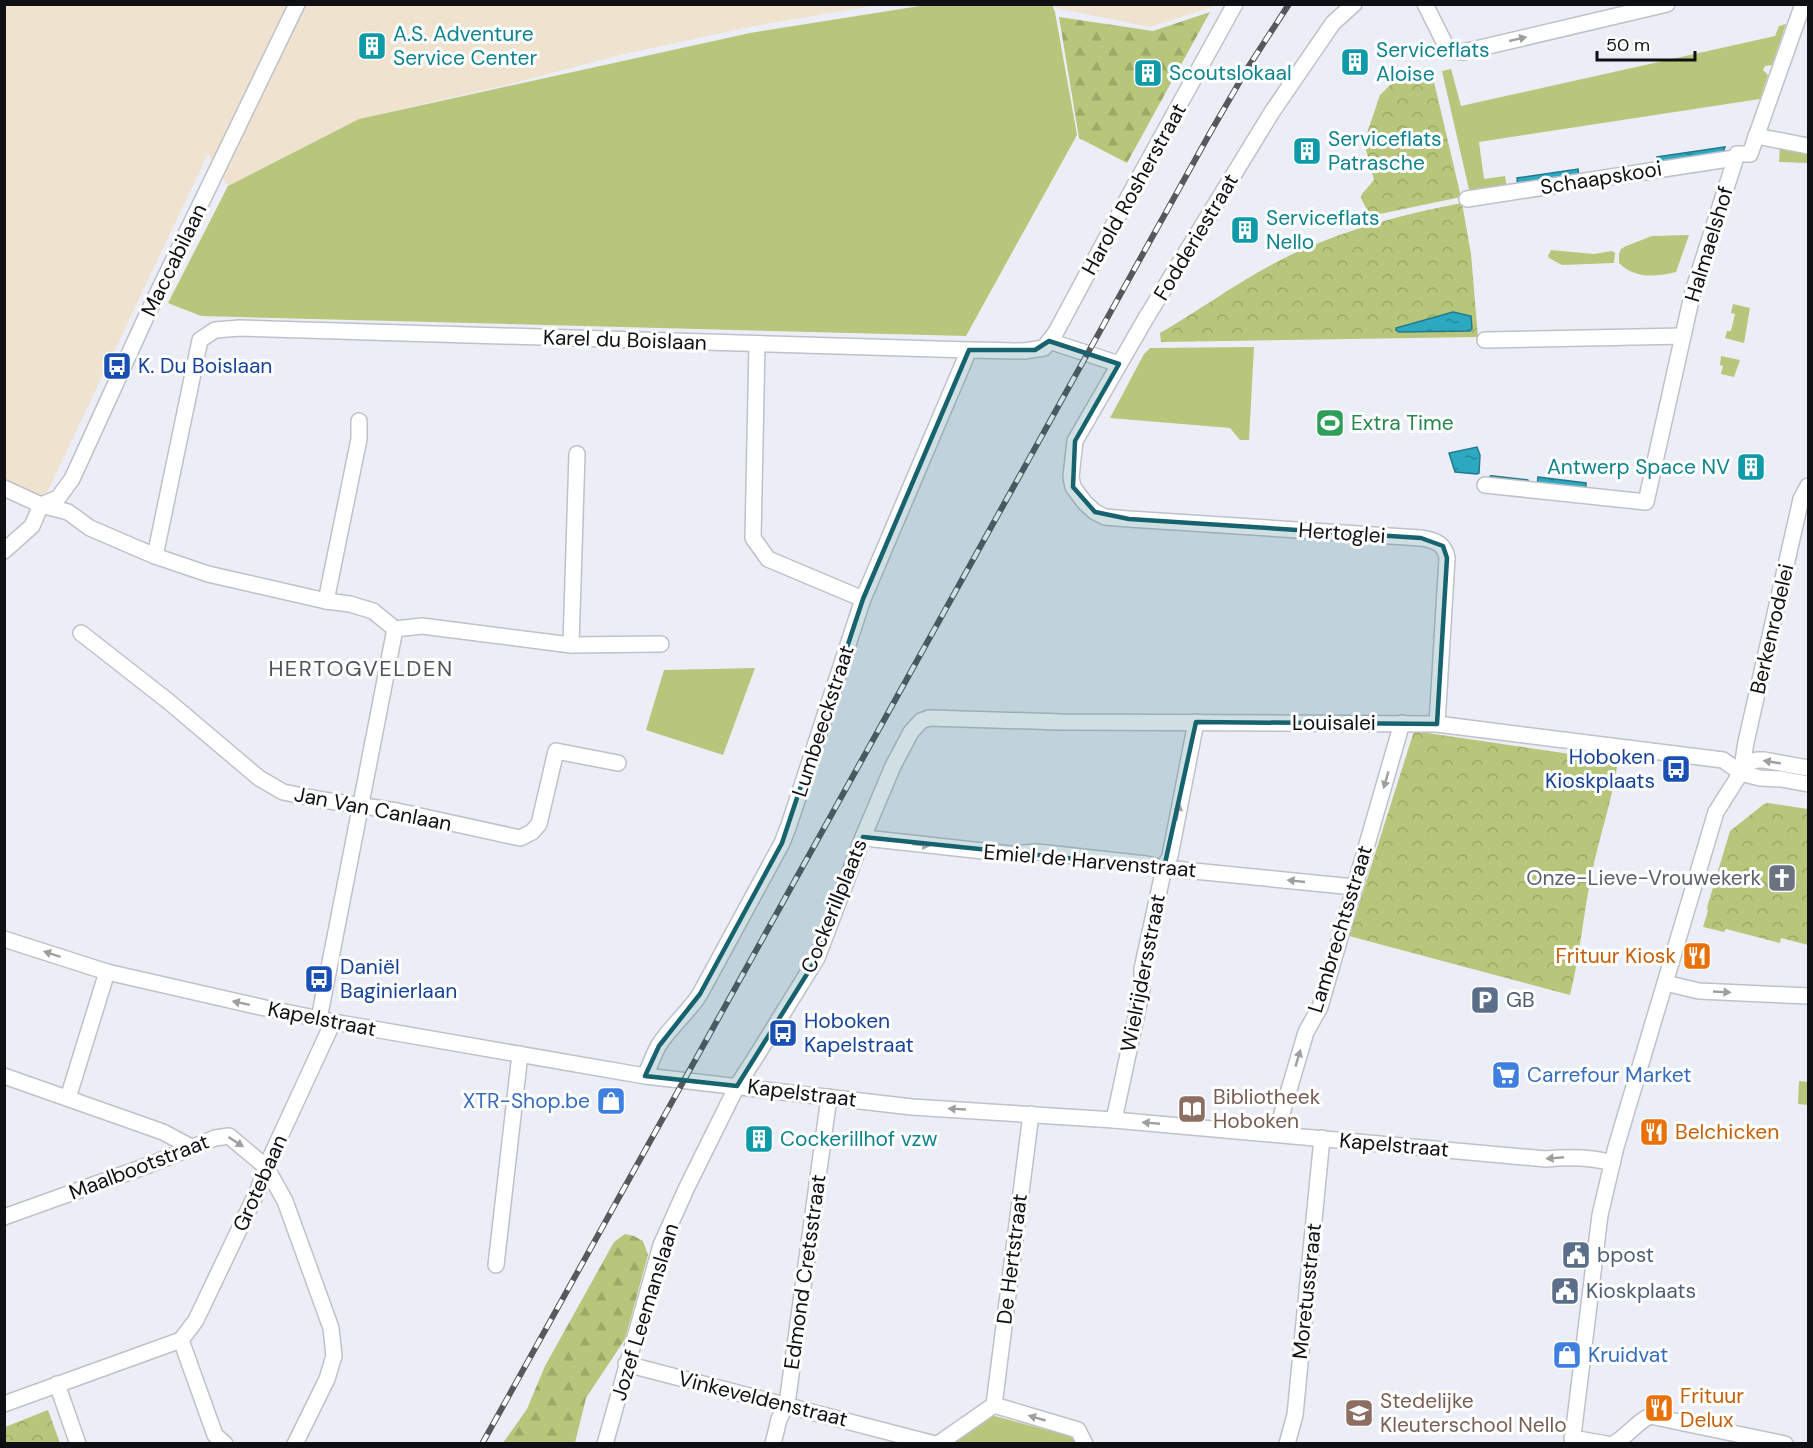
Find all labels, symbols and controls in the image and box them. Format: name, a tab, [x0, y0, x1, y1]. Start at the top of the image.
place label: A.S. Adventure Service Center	[393, 20, 537, 72]
scale bar	[1597, 24, 1694, 62]
building icon: A.S. Adventure Service Center	[356, 30, 388, 62]
text: 50 m	[1606, 33, 1650, 57]
one-way arrow	[1508, 34, 1527, 43]
place label: Serviceflats Aloise	[1376, 36, 1490, 88]
building icon: Serviceflats Aloise	[1339, 46, 1371, 78]
building icon: Scoutslokaal	[1132, 57, 1164, 89]
place label: Scoutslokaal	[1169, 59, 1292, 87]
street label: Harold Rosherstraat	[1075, 98, 1193, 280]
place label: Serviceflats Patrasche	[1328, 125, 1442, 177]
building icon: Serviceflats Patrasche	[1291, 135, 1323, 167]
street label: Schaapskooi	[1538, 155, 1664, 201]
street label: Fodderiestraat	[1147, 168, 1245, 306]
street label: Halmaelshof	[1678, 183, 1740, 305]
street label: Maccabilaan	[135, 199, 213, 321]
place label: Serviceflats Nello	[1266, 204, 1380, 256]
building icon: Serviceflats Nello	[1229, 214, 1261, 246]
street label: Karel du Boislaan	[543, 323, 707, 357]
bus stop icon: K. Du Boislaan	[101, 350, 133, 382]
place label: K. Du Boislaan	[138, 352, 272, 380]
sports icon: Extra Time	[1314, 407, 1346, 439]
place label: Extra Time	[1351, 409, 1454, 437]
building icon: Antwerp Space NV	[1735, 451, 1767, 483]
place label: Antwerp Space NV	[1547, 453, 1730, 481]
street label: Hertoglei	[1297, 516, 1387, 550]
street label: Berkenrodelei	[1743, 561, 1801, 697]
street label: Lumbeeckstraat	[785, 642, 861, 800]
district label: HERTOGVELDEN	[268, 654, 454, 683]
street label: Louisalei	[1292, 709, 1376, 737]
place label: Hoboken Kioskplaats	[1545, 743, 1655, 795]
bus stop icon: Hoboken Kioskplaats	[1660, 753, 1692, 785]
one-way arrow	[1762, 757, 1781, 766]
one-way arrow	[1381, 771, 1390, 789]
street label: Jan Van Canlaan	[292, 780, 454, 838]
one-way arrow	[1174, 802, 1183, 821]
street label: Cockerillplaats	[794, 835, 874, 977]
street label: Emiel de Harvenstraat	[982, 838, 1198, 884]
one-way arrow	[911, 840, 930, 849]
street label: Lambrechtsstraat	[1301, 842, 1379, 1016]
church icon: Onze-Lieve-Vrouwekerk	[1766, 862, 1798, 894]
place label: Onze-Lieve-Vrouwekerk	[1526, 864, 1761, 892]
one-way arrow	[1286, 876, 1305, 886]
street label: Wielrijdersstraat	[1114, 892, 1172, 1054]
restaurant icon: Frituur Kiosk	[1681, 940, 1713, 972]
place label: Frituur Kiosk	[1555, 942, 1676, 970]
one-way arrow	[43, 949, 61, 958]
place label: Daniël Baginierlaan	[340, 953, 457, 1005]
bus stop icon: Daniël Baginierlaan	[303, 963, 335, 995]
parking icon: GB	[1469, 984, 1501, 1016]
place label: GB	[1506, 986, 1535, 1014]
one-way arrow	[1713, 988, 1732, 997]
street label: Kapelstraat	[265, 995, 379, 1043]
one-way arrow	[231, 998, 250, 1007]
place label: Hoboken Kapelstraat	[804, 1007, 914, 1059]
bus stop icon: Hoboken Kapelstraat	[767, 1017, 799, 1049]
one-way arrow	[1294, 1049, 1303, 1067]
supermarket icon: Carrefour Market	[1490, 1059, 1522, 1091]
place label: Carrefour Market	[1527, 1061, 1692, 1089]
street label: Kapelstraat	[746, 1072, 858, 1114]
place label: Bibliotheek Hoboken	[1213, 1083, 1321, 1135]
shop icon: XTR-Shop.be	[595, 1085, 627, 1117]
place label: XTR-Shop.be	[463, 1087, 590, 1115]
library icon: Bibliotheek Hoboken	[1176, 1093, 1208, 1125]
one-way arrow	[947, 1104, 966, 1113]
restaurant icon: Belchicken	[1638, 1116, 1670, 1148]
one-way arrow	[1142, 1118, 1161, 1128]
place label: Belchicken	[1675, 1118, 1779, 1146]
building icon: Cockerillhof vzw	[743, 1123, 775, 1155]
place label: Cockerillhof vzw	[780, 1125, 937, 1153]
street label: Kapelstraat	[1338, 1126, 1450, 1164]
street label: Maalbootstraat	[65, 1127, 213, 1207]
street label: Grotebaan	[226, 1130, 294, 1236]
one-way arrow	[227, 1137, 244, 1148]
one-way arrow	[1545, 1153, 1564, 1163]
street label: Edmond Cretsstraat	[777, 1173, 833, 1371]
street label: De Hertstraat	[990, 1192, 1034, 1326]
street label: Jozef Leemanslaan	[605, 1220, 685, 1404]
street label: Moretusstraat	[1286, 1222, 1328, 1360]
public building icon: bpost	[1560, 1239, 1592, 1271]
place label: bpost	[1597, 1241, 1654, 1269]
public building icon: Kioskplaats	[1549, 1275, 1581, 1307]
place label: Kioskplaats	[1586, 1277, 1696, 1305]
shop icon: Kruidvat	[1551, 1339, 1583, 1371]
place label: Kruidvat	[1588, 1341, 1668, 1369]
street label: Vinkeveldenstraat	[675, 1364, 851, 1434]
place label: Frituur Delux	[1680, 1382, 1744, 1434]
place label: Stedelijke Kleuterschool Nello	[1380, 1387, 1567, 1439]
restaurant icon: Frituur Delux	[1643, 1392, 1675, 1424]
school or university icon: Stedelijke Kleuterschool Nello	[1343, 1397, 1375, 1429]
one-way arrow	[1028, 1413, 1046, 1422]

